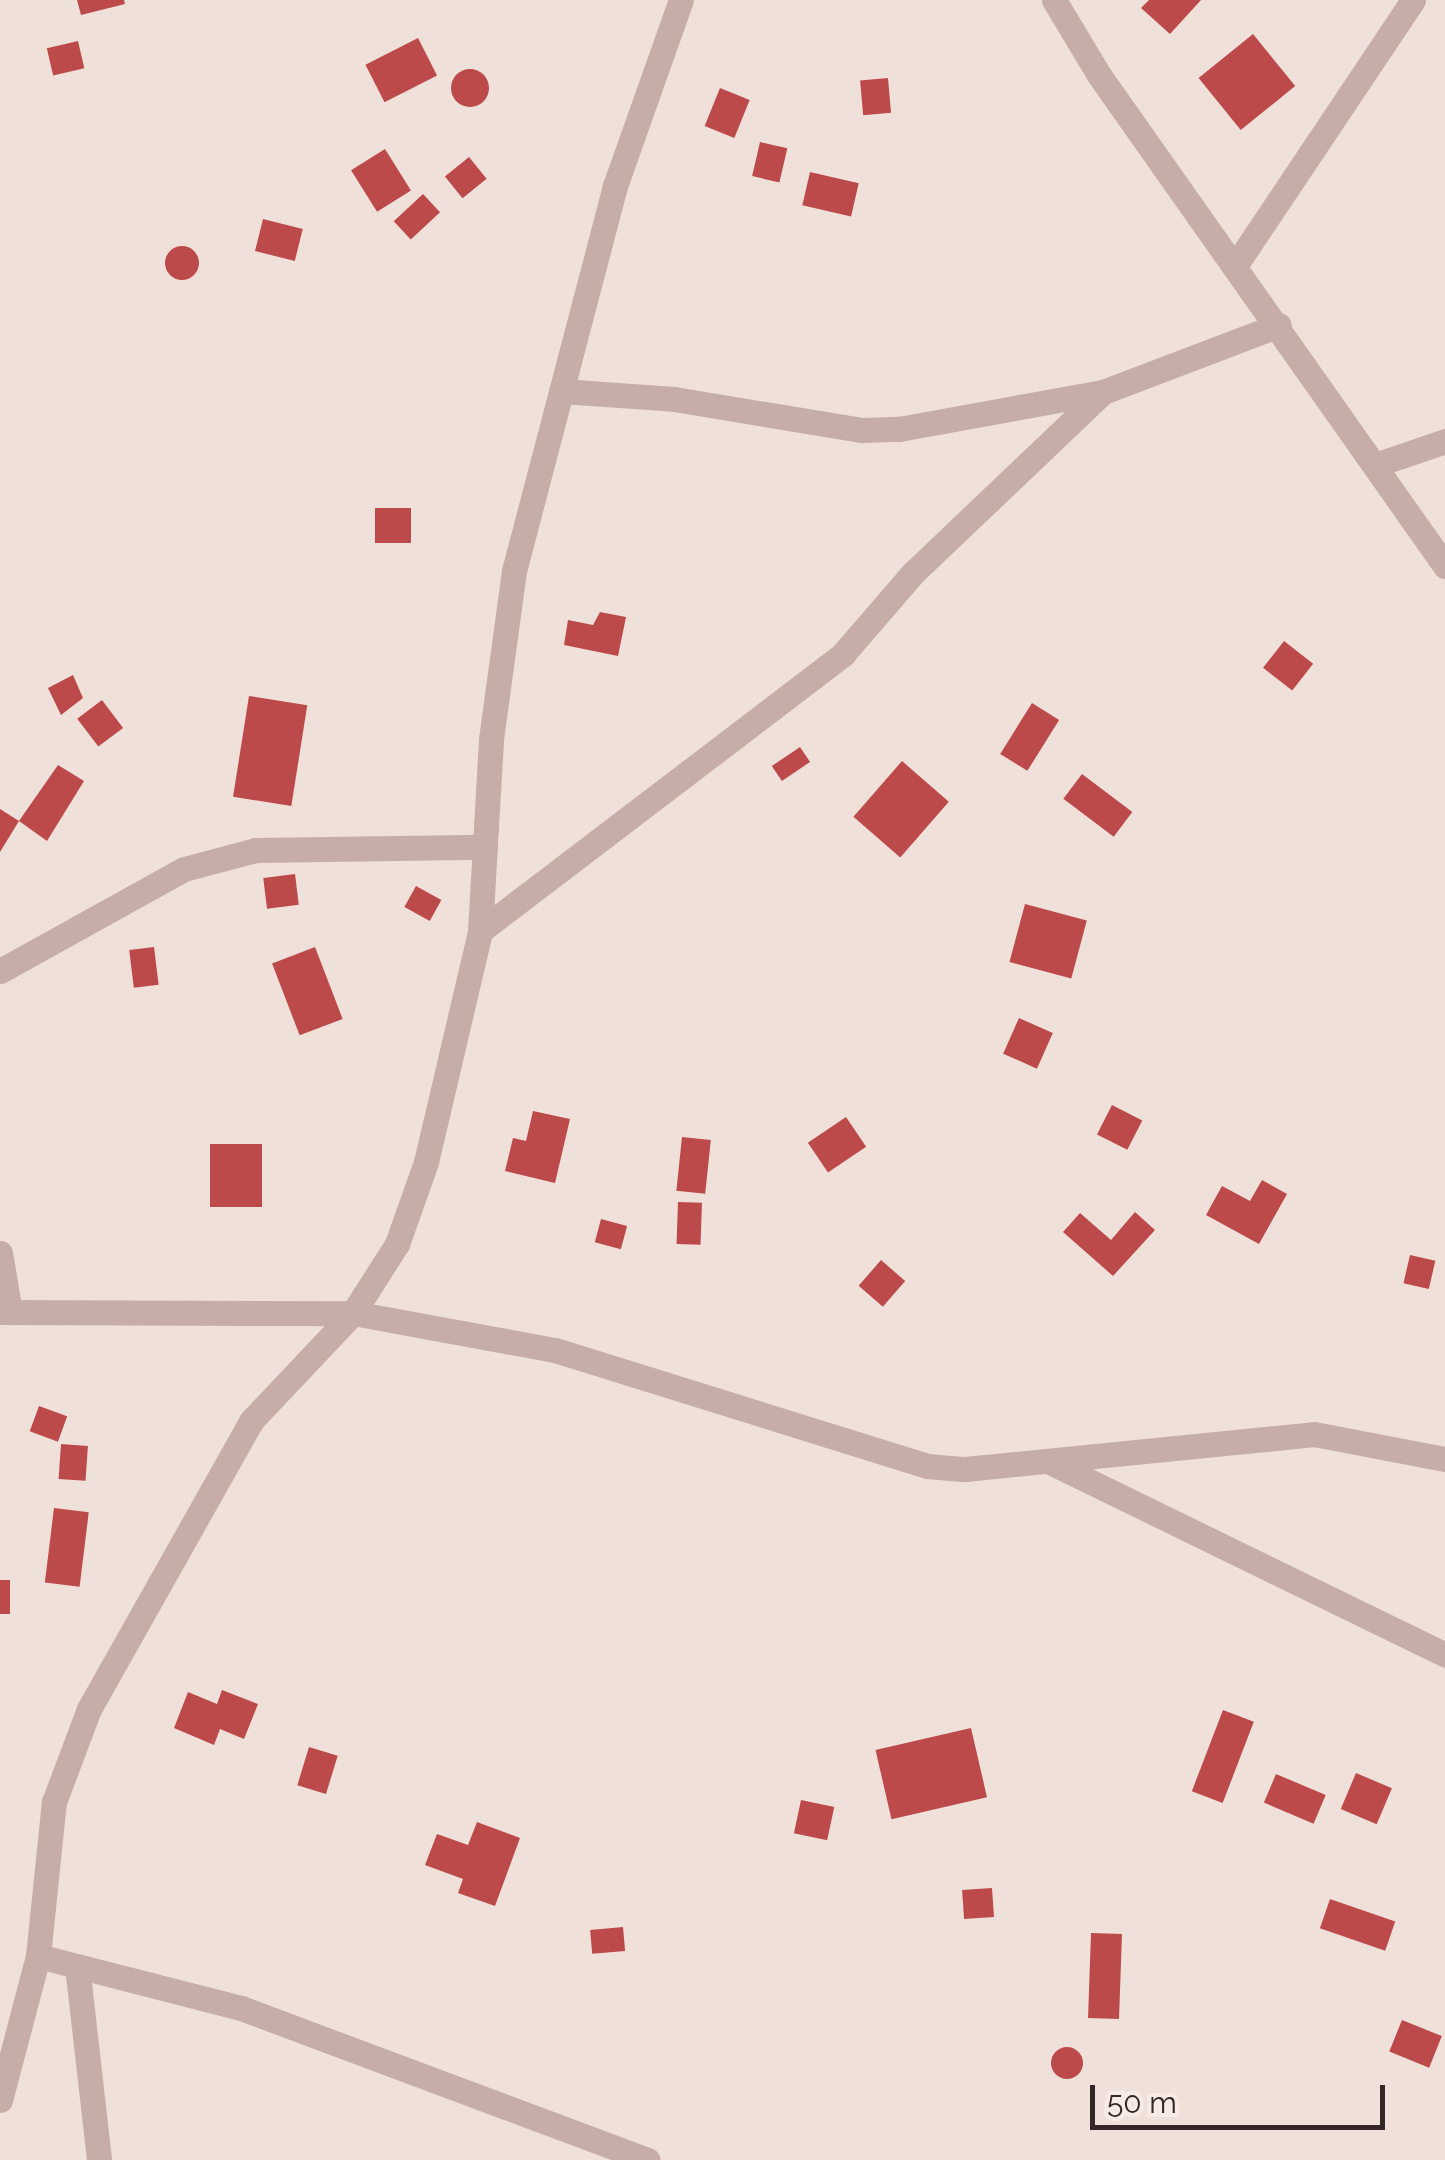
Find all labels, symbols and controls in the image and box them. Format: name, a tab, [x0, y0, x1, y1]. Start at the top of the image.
scale bar	[1095, 2065, 1390, 2127]
text: 50 m	[1107, 2085, 1177, 2120]

